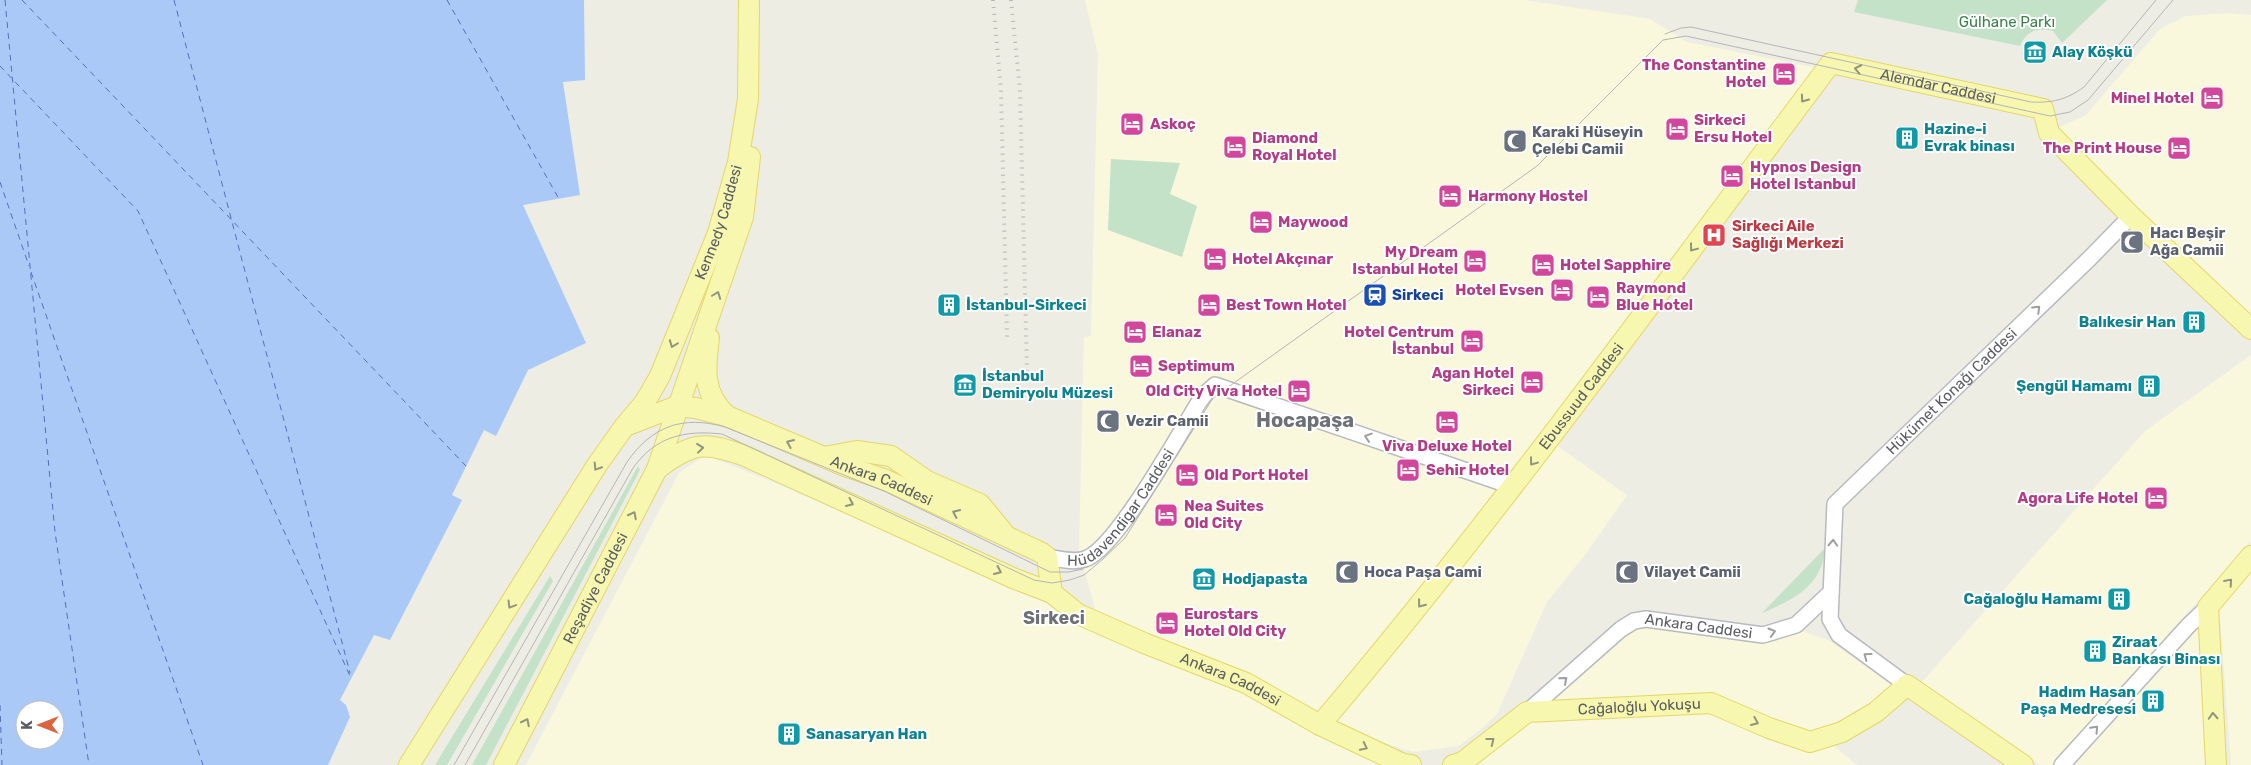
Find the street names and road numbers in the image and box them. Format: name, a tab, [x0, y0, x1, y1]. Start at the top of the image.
street label: Alemdar Caddesi	[1879, 65, 1997, 108]
street label: Kennedy Caddesi	[691, 163, 746, 282]
street label: Hükümet Konağı Caddesi	[1883, 324, 2021, 458]
street label: Ebussuud Caddesi	[1535, 339, 1627, 453]
street label: Hüdavendigar Caddesi	[1067, 446, 1178, 570]
street label: Ankara Caddesi	[828, 452, 935, 509]
street label: Reşadiye Caddesi	[559, 530, 632, 647]
street label: Ankara Caddesi	[1644, 610, 1754, 642]
street label: Ankara Caddesi	[1178, 649, 1284, 710]
street label: Cağaloğlu Yokuşu	[1577, 695, 1701, 719]

